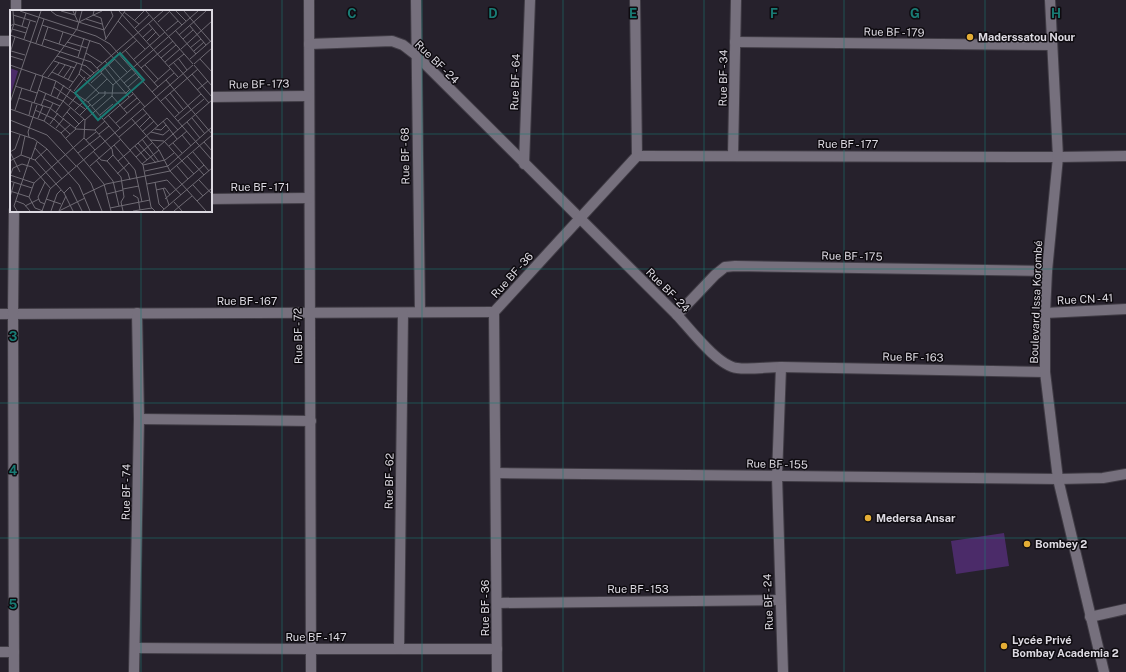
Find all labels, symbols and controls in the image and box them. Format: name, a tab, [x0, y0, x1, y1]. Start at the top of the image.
text: C	[347, 6, 357, 21]
text: D	[488, 6, 498, 21]
text: E	[629, 6, 637, 21]
text: F	[770, 6, 778, 21]
text: G	[910, 6, 920, 21]
text: H	[1051, 6, 1061, 21]
inset map	[10, 10, 212, 212]
street label: Rue BF - 179	[864, 25, 925, 39]
place label: Maderssatou Nour	[978, 31, 1076, 43]
marker: Maderssatou Nour	[965, 32, 975, 42]
street label: Rue BF - 24	[413, 38, 462, 86]
street label: Rue BF - 34	[717, 49, 729, 107]
street label: Rue BF - 64	[508, 53, 522, 111]
street label: Rue BF - 173	[228, 77, 290, 91]
street label: Rue BF - 68	[399, 127, 411, 185]
street label: Rue BF - 177	[818, 138, 879, 150]
street label: Rue BF - 171	[231, 181, 289, 193]
street label: Boulevard Issa Korombé	[1028, 240, 1044, 364]
street label: Rue BF - 175	[821, 249, 883, 263]
street label: Rue BF - 36	[489, 250, 536, 300]
street label: Rue BF - 24	[644, 266, 692, 314]
street label: Rue CN - 41	[1057, 292, 1113, 306]
street label: Rue BF - 167	[217, 295, 278, 307]
street label: Rue BF - 72	[292, 307, 304, 364]
text: 3	[9, 329, 18, 344]
street label: Rue BF - 163	[882, 350, 944, 364]
street label: Rue BF - 62	[383, 452, 395, 509]
street label: Rue BF - 155	[746, 457, 808, 471]
text: 4	[9, 463, 18, 478]
street label: Rue BF - 74	[120, 464, 132, 520]
place label: Medersa Ansar	[876, 512, 956, 524]
marker: Medersa Ansar	[863, 513, 873, 523]
place label: Bombey 2	[1035, 538, 1087, 550]
marker: Bombey 2	[1022, 539, 1032, 549]
street label: Rue BF - 24	[761, 573, 775, 630]
street label: Rue BF - 36	[479, 579, 491, 636]
street label: Rue BF - 153	[607, 583, 669, 595]
text: 5	[9, 597, 18, 612]
street label: Rue BF - 147	[285, 631, 347, 643]
place label: Lycée Privé Bombay Academia 2	[1012, 634, 1119, 659]
marker: Lycée Privé Bombay Academia 2	[999, 641, 1009, 651]

